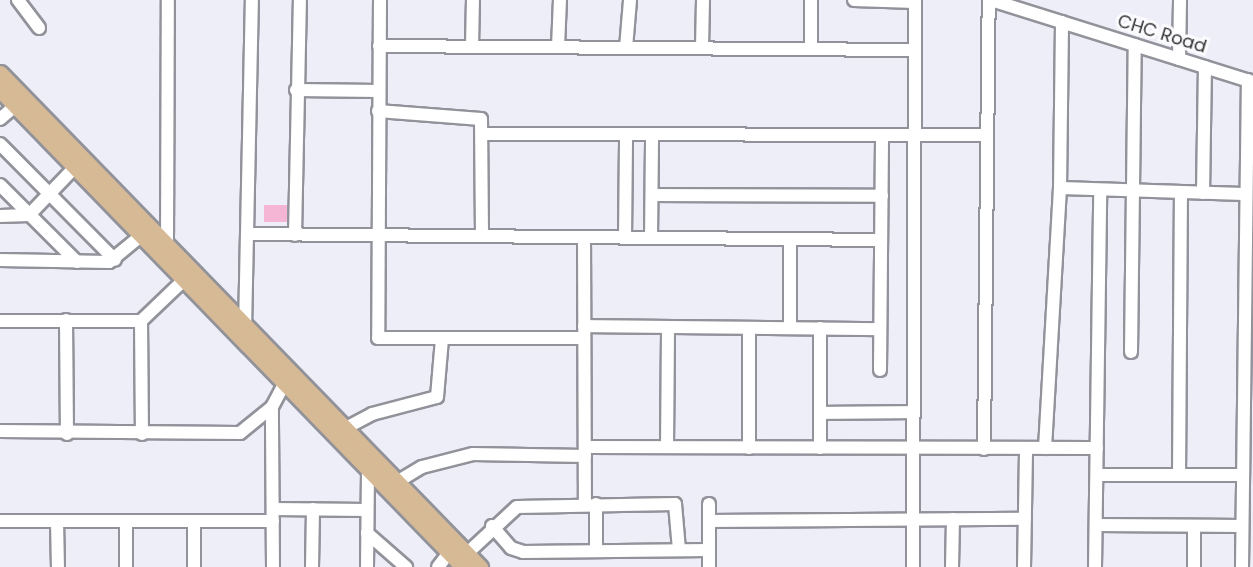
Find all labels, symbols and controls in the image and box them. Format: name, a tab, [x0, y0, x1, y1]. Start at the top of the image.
street label: CHC Road	[1115, 10, 1209, 58]

